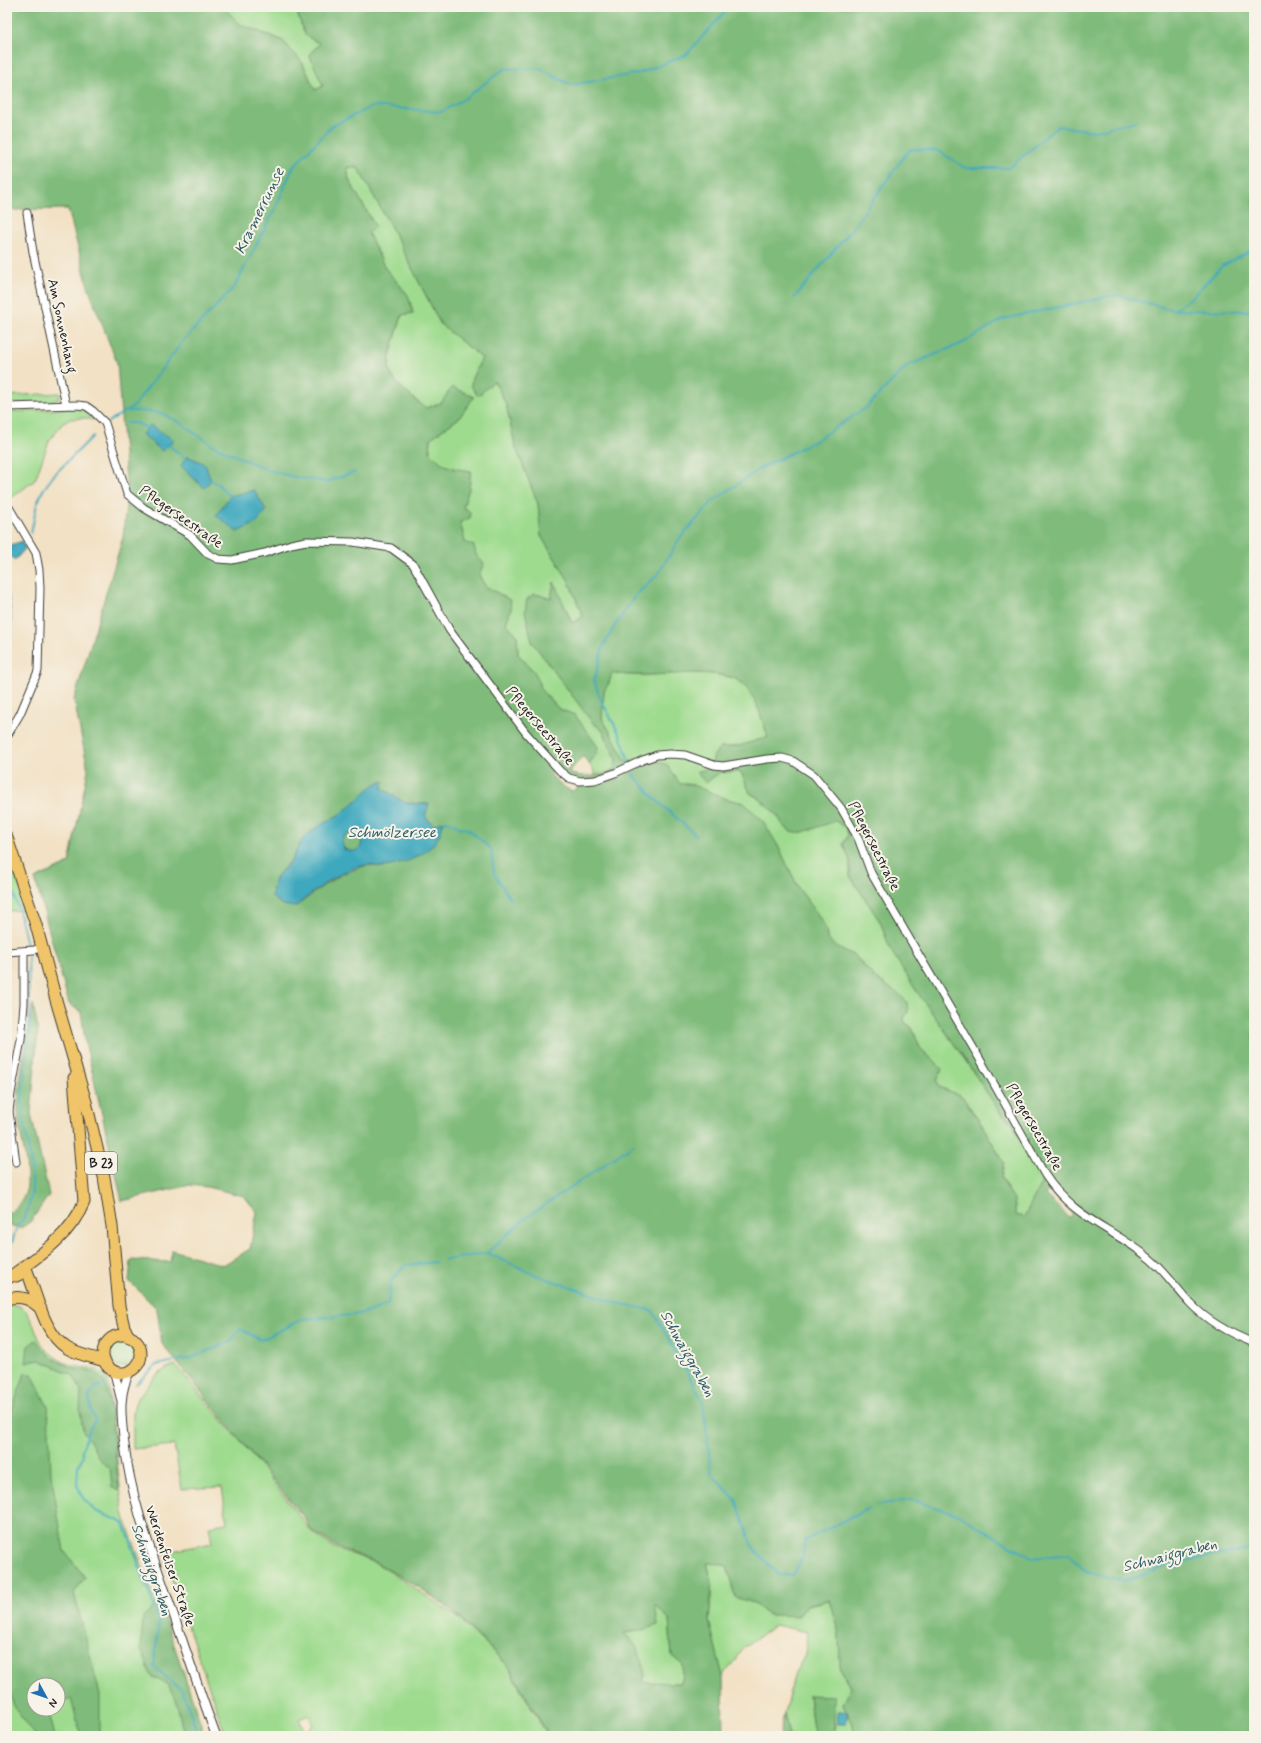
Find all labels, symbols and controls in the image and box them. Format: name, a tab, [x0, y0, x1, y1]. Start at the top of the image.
water label: Kramerrunse	[230, 164, 290, 258]
street label: Am Sonnenhang	[41, 277, 81, 375]
street label: Pflegerseestraße	[136, 482, 226, 553]
street label: Pflegerseestraße	[502, 683, 578, 769]
street label: Pflegerseestraße	[844, 798, 904, 894]
water label: Schmölzersee	[348, 823, 437, 843]
street label: Pflegerseestraße	[1002, 1080, 1066, 1174]
road number: B 23	[85, 1152, 117, 1174]
water label: Schwaiggraben	[653, 1307, 719, 1402]
street label: Werdenfelser Straße	[141, 1503, 199, 1629]
water label: Schwaiggraben	[124, 1521, 176, 1620]
water label: Schwaiggraben	[1121, 1535, 1220, 1579]
north arrow	[26, 1677, 66, 1717]
text: N	[45, 1695, 61, 1710]

